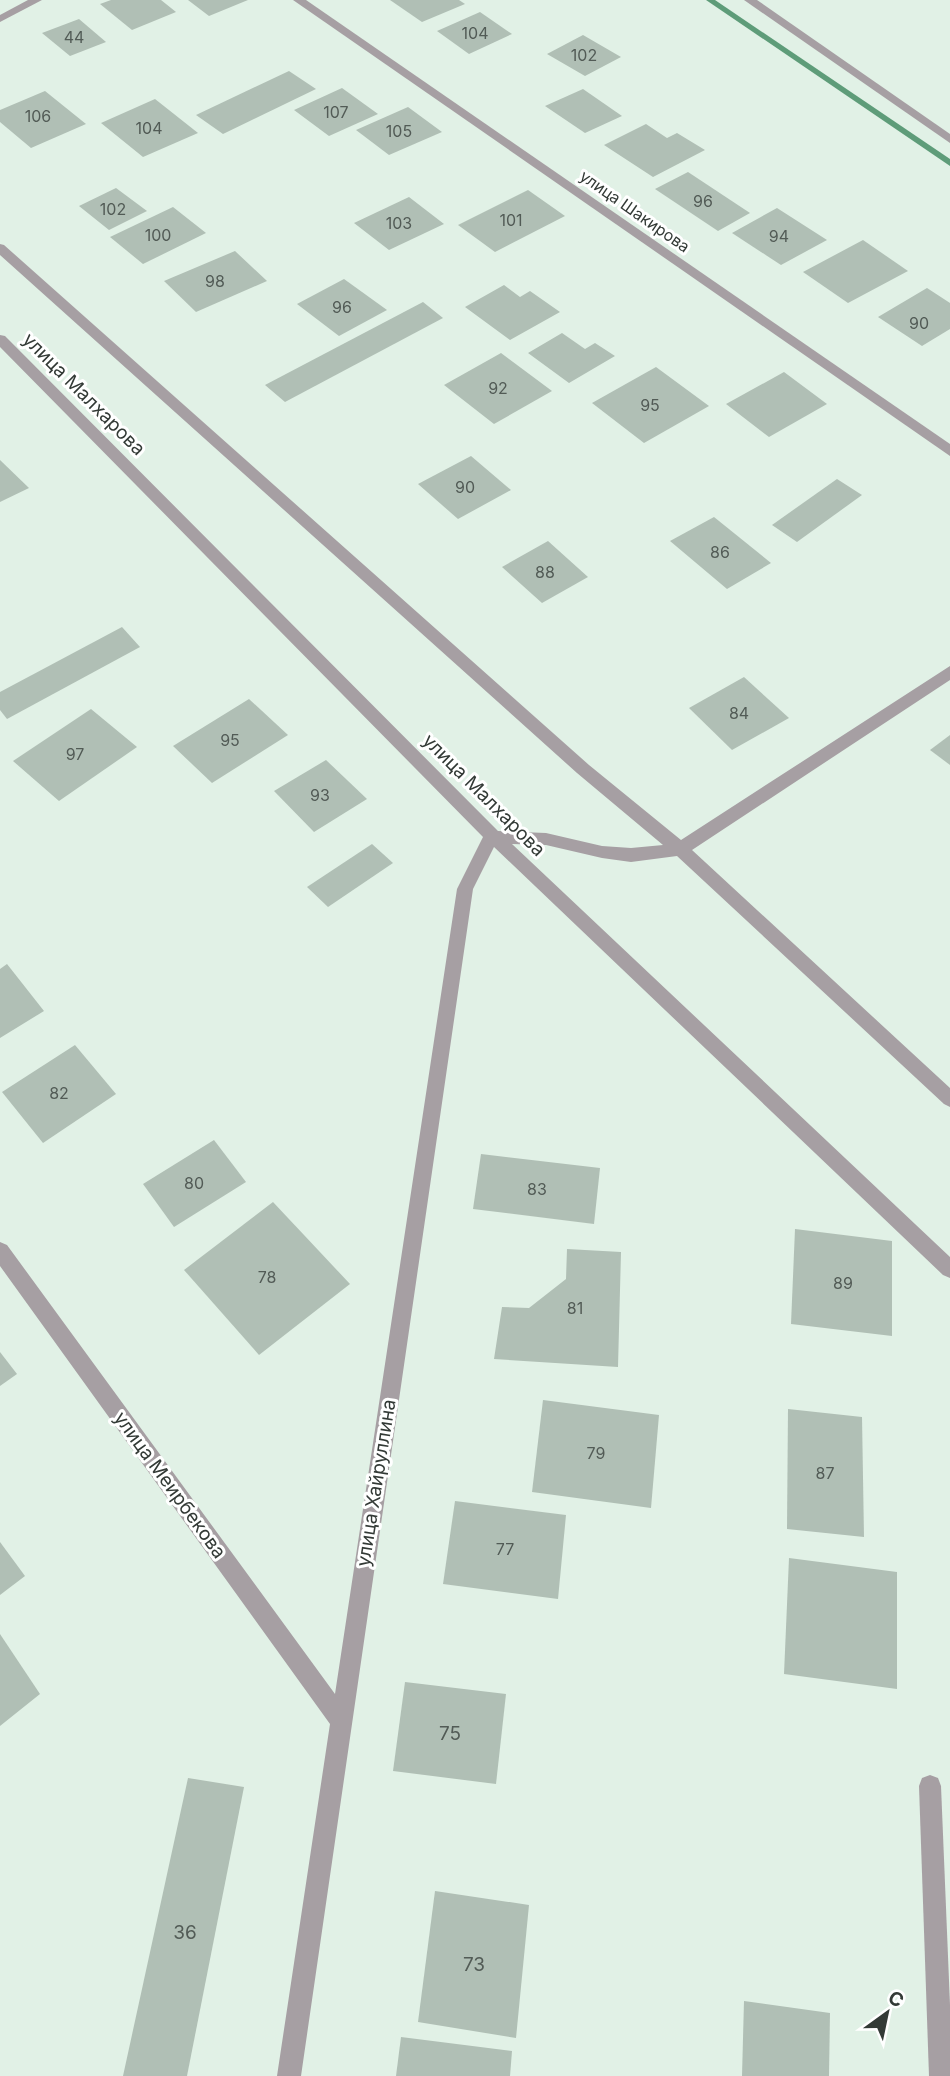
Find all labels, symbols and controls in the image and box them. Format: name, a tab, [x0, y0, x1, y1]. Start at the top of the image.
house number: 104	[462, 23, 488, 43]
house number: 44	[64, 27, 84, 47]
house number: 102	[571, 45, 597, 65]
house number: 107	[323, 102, 349, 122]
house number: 106	[25, 106, 51, 126]
house number: 104	[136, 118, 162, 138]
house number: 105	[386, 121, 412, 141]
street label: улица Шакирова	[576, 166, 694, 256]
house number: 96	[693, 191, 713, 211]
house number: 102	[100, 199, 126, 219]
house number: 101	[499, 210, 523, 230]
house number: 103	[386, 213, 412, 233]
house number: 100	[145, 225, 171, 245]
house number: 94	[769, 226, 789, 246]
house number: 98	[205, 271, 225, 291]
house number: 96	[332, 297, 352, 317]
house number: 90	[909, 313, 929, 333]
street label: улица Малхарова	[18, 328, 150, 460]
house number: 92	[488, 378, 508, 398]
house number: 95	[640, 395, 660, 415]
house number: 90	[455, 477, 475, 497]
house number: 86	[710, 542, 730, 562]
house number: 88	[535, 562, 555, 582]
house number: 84	[729, 703, 749, 723]
street label: улица Малхарова	[418, 729, 550, 861]
house number: 95	[220, 730, 240, 750]
house number: 97	[66, 744, 84, 764]
house number: 93	[310, 785, 330, 805]
house number: 82	[49, 1083, 69, 1103]
house number: 80	[184, 1173, 204, 1193]
house number: 83	[527, 1179, 547, 1199]
house number: 78	[258, 1267, 276, 1287]
house number: 89	[833, 1273, 853, 1293]
house number: 81	[567, 1298, 583, 1318]
street label: улица Хайруллина	[351, 1398, 401, 1568]
street label: улица Меирбекова	[109, 1407, 231, 1563]
house number: 79	[587, 1443, 605, 1463]
house number: 87	[816, 1463, 834, 1483]
house number: 77	[496, 1539, 514, 1559]
house number: 75	[439, 1722, 461, 1745]
house number: 36	[173, 1921, 197, 1944]
house number: 73	[463, 1953, 485, 1976]
north arrow	[852, 1978, 922, 2048]
text: С	[884, 1986, 908, 2013]

